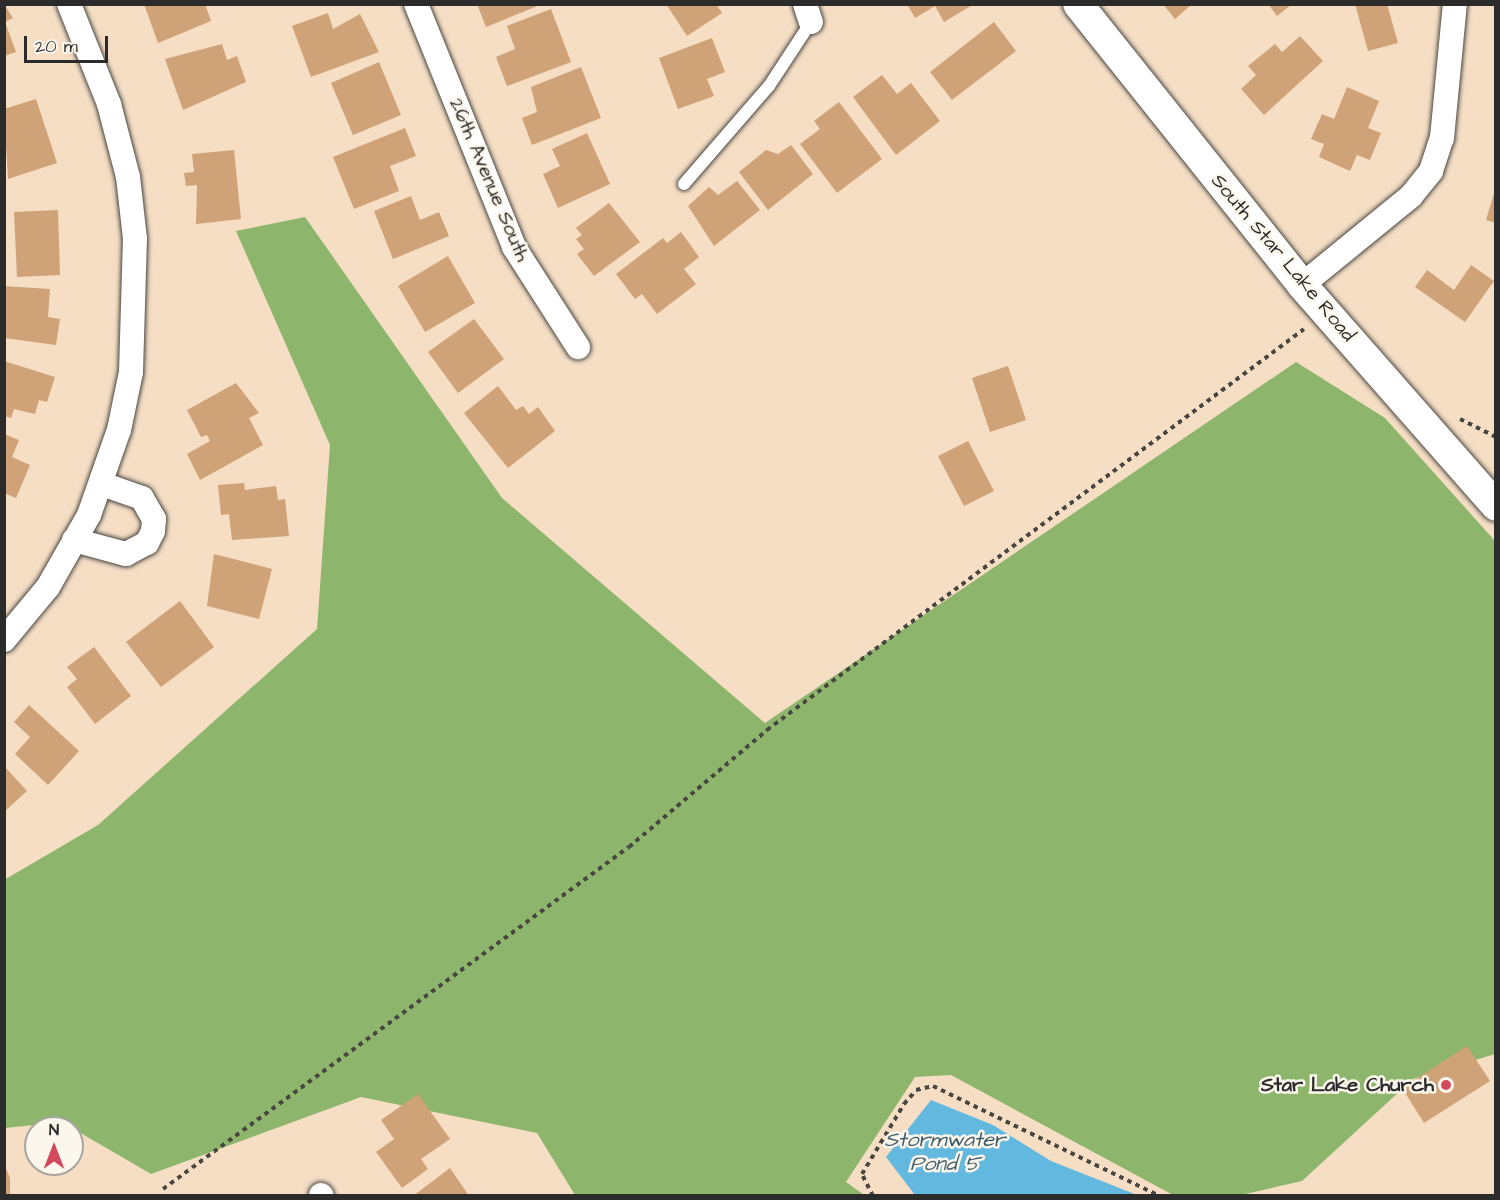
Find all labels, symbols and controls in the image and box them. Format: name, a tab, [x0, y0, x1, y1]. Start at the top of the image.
scale bar	[27, 24, 111, 62]
text: 20 m	[35, 34, 78, 59]
street label: 26th Avenue South	[444, 95, 534, 265]
street label: South Star Lake Road	[1206, 169, 1360, 347]
place label: Star Lake Church	[1261, 1073, 1434, 1097]
marker: Star Lake Church	[1439, 1078, 1453, 1092]
north arrow	[24, 1116, 84, 1176]
text: N	[49, 1119, 59, 1141]
water label: Stormwater Pond 5	[885, 1127, 1005, 1177]

